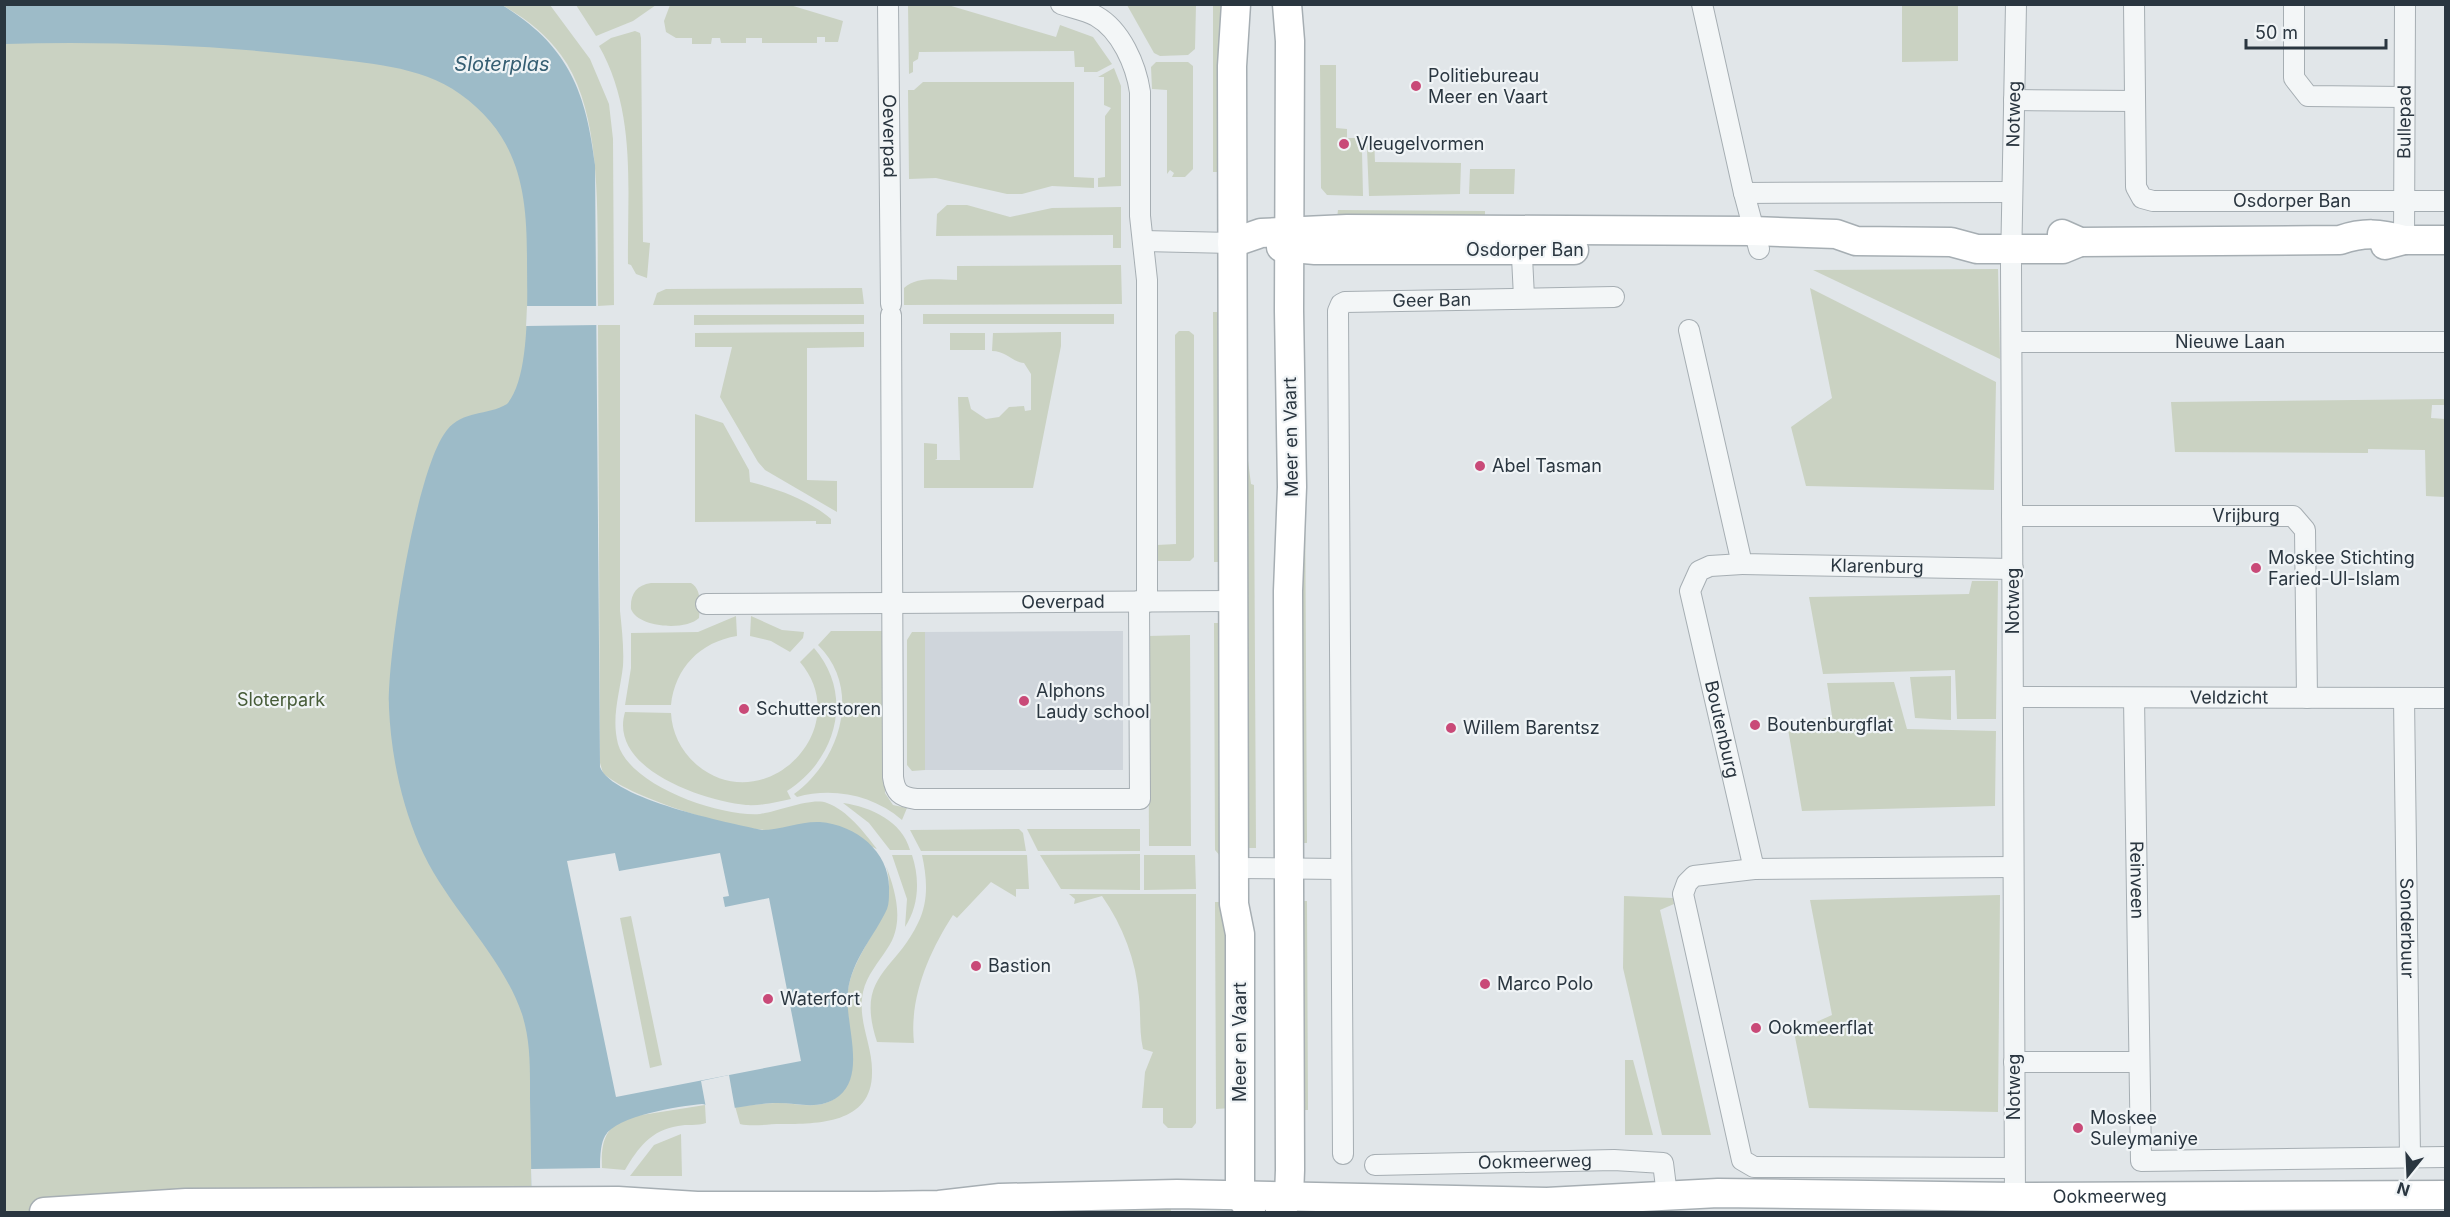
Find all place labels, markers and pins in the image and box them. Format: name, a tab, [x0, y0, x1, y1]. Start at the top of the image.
place label: Politiebureau Meer en Vaart	[1428, 65, 1548, 107]
marker: Politiebureau Meer en Vaart	[1409, 79, 1423, 93]
place label: Vleugelvormen	[1356, 133, 1484, 154]
marker: Vleugelvormen	[1337, 137, 1351, 151]
place label: Abel Tasman	[1492, 455, 1602, 476]
marker: Abel Tasman	[1473, 459, 1487, 473]
place label: Moskee Stichting Faried-Ul-Islam	[2268, 547, 2415, 589]
marker: Moskee Stichting Faried-Ul-Islam	[2249, 561, 2263, 575]
place label: Alphons Laudy school	[1036, 680, 1150, 722]
marker: Alphons Laudy school	[1017, 694, 1031, 708]
place label: Schutterstoren	[756, 698, 881, 719]
marker: Schutterstoren	[737, 702, 751, 716]
place label: Boutenburgflat	[1767, 714, 1893, 735]
place label: Willem Barentsz	[1463, 717, 1600, 738]
marker: Boutenburgflat	[1748, 718, 1762, 732]
marker: Willem Barentsz	[1444, 721, 1458, 735]
place label: Bastion	[988, 955, 1051, 976]
marker: Bastion	[969, 959, 983, 973]
place label: Marco Polo	[1497, 973, 1593, 994]
marker: Marco Polo	[1478, 977, 1492, 991]
place label: Waterfort	[780, 988, 860, 1009]
marker: Waterfort	[761, 992, 775, 1006]
place label: Ookmeerflat	[1768, 1017, 1873, 1038]
marker: Ookmeerflat	[1749, 1021, 1763, 1035]
place label: Moskee Suleymaniye	[2090, 1107, 2198, 1149]
marker: Moskee Suleymaniye	[2071, 1121, 2085, 1135]

